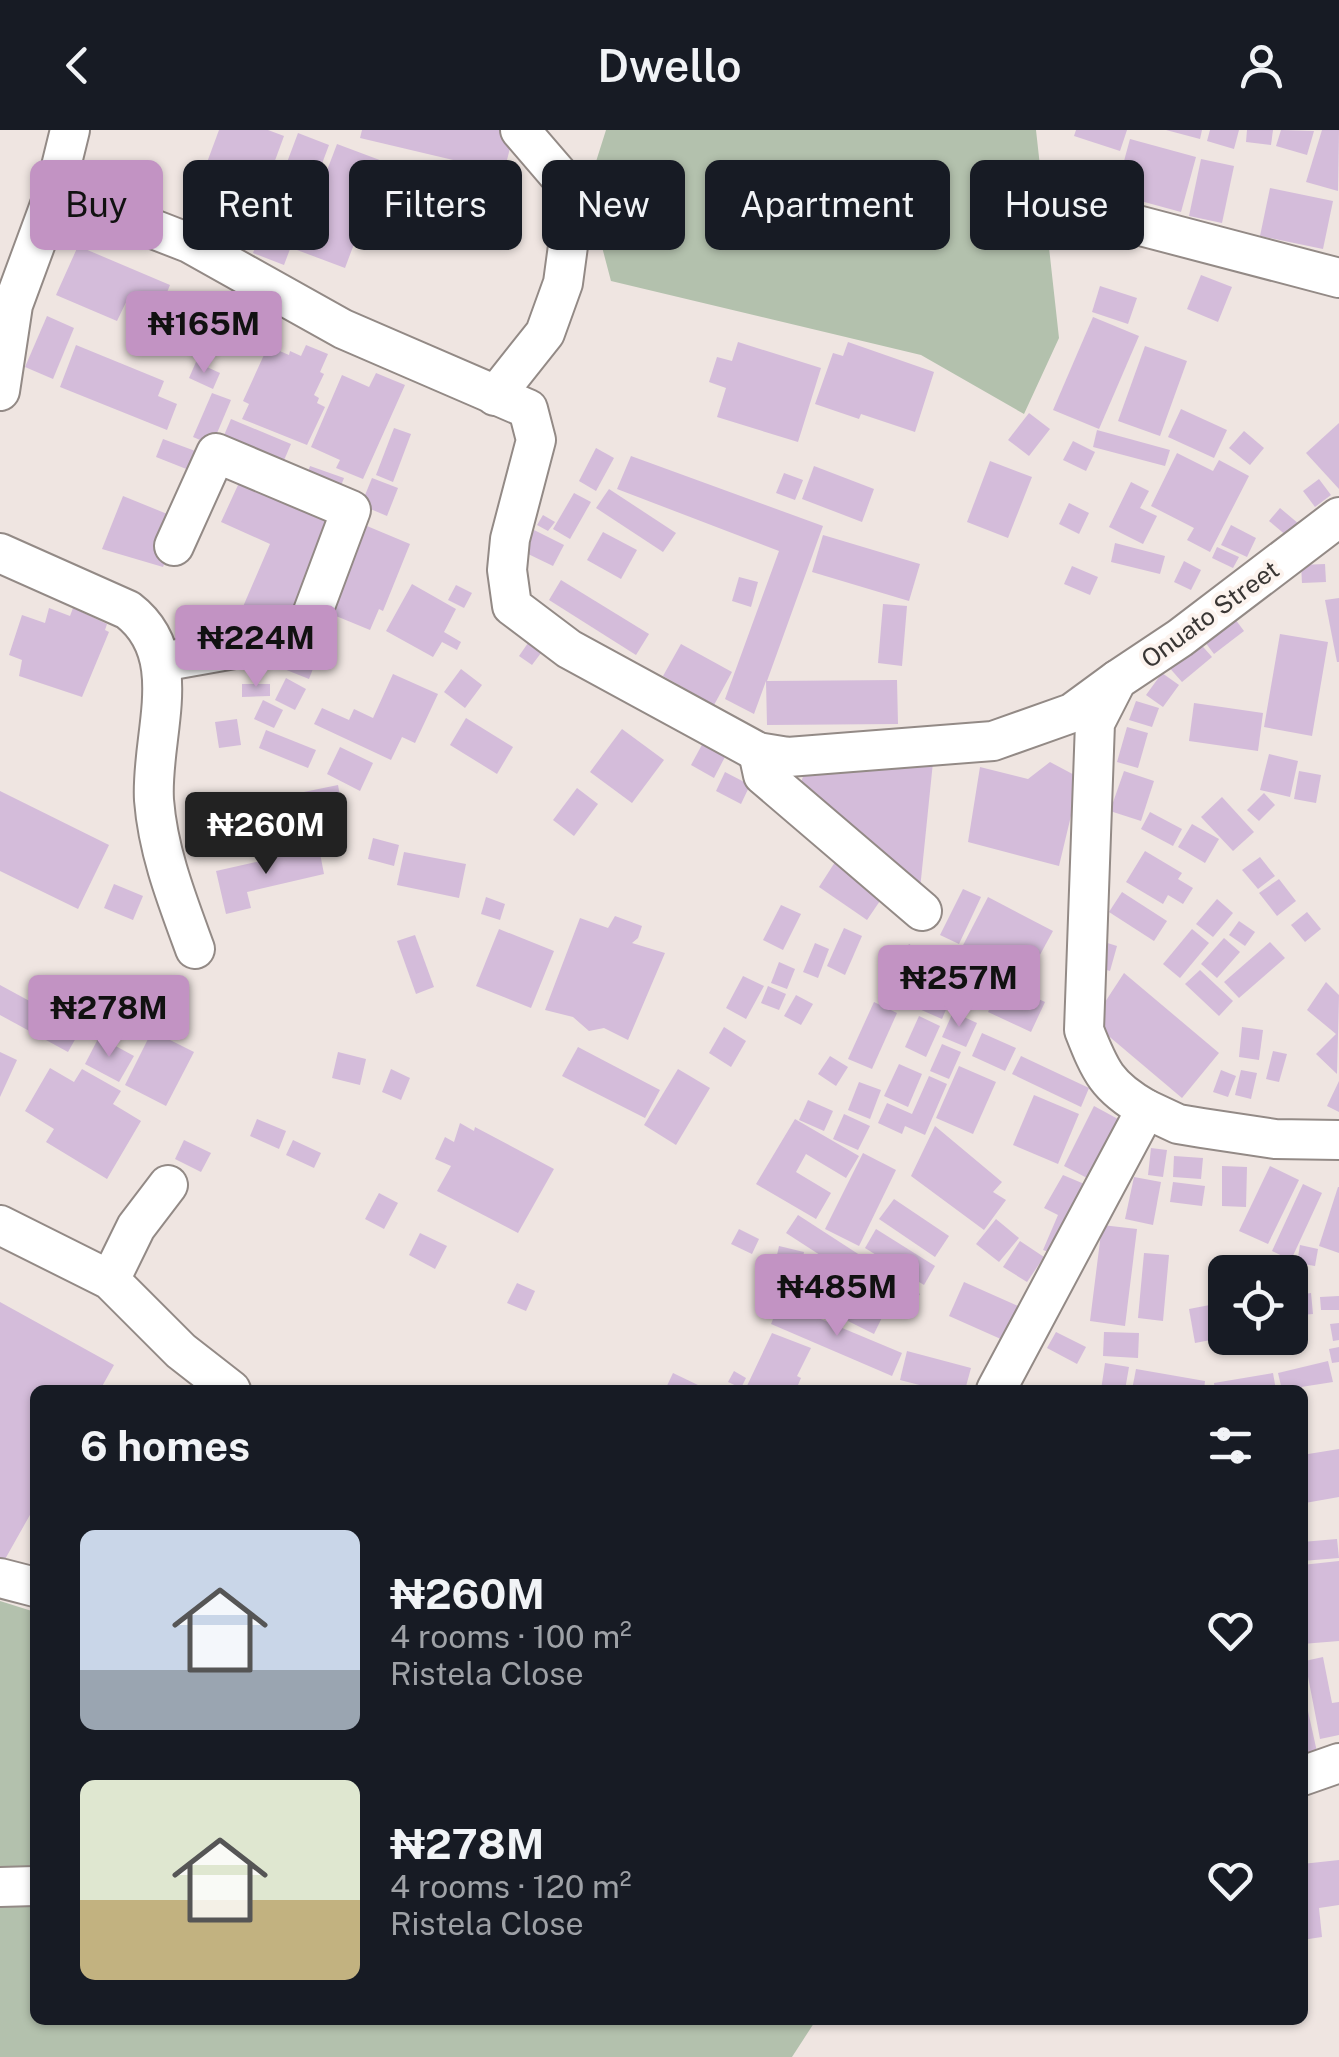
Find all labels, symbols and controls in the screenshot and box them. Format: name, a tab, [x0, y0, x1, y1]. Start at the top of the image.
icon: back	[50, 38, 105, 93]
icon: person	[1234, 38, 1289, 93]
text: Dwello	[597, 39, 742, 92]
chip: Buy	[30, 160, 163, 250]
chip: Rent	[183, 160, 329, 250]
chip: Filters	[349, 160, 522, 250]
chip: New	[542, 160, 685, 250]
chip: Apartment	[705, 160, 950, 250]
chip: House	[970, 160, 1144, 250]
pin: ₦165M	[134, 291, 274, 376]
text: ₦165M	[148, 305, 260, 342]
street label: Onuato Street	[1135, 554, 1285, 674]
pin: ₦224M	[186, 605, 326, 690]
text: ₦224M	[197, 619, 315, 656]
pin: ₦260M	[196, 792, 336, 877]
text: ₦260M	[207, 806, 325, 843]
pin: ₦257M	[889, 945, 1029, 1030]
text: ₦257M	[900, 959, 1018, 996]
pin: ₦278M	[39, 975, 179, 1060]
text: ₦278M	[50, 989, 168, 1026]
pin: ₦485M	[767, 1254, 907, 1339]
map controls	[1208, 1255, 1308, 1355]
button: locate	[1208, 1255, 1308, 1355]
text: ₦485M	[777, 1268, 897, 1305]
icon: filters	[1203, 1418, 1258, 1473]
text: 6 homes	[80, 1421, 250, 1470]
text: ₦260M	[390, 1569, 545, 1618]
icon: home	[160, 1570, 280, 1690]
icon: heart	[1203, 1603, 1258, 1658]
text: 4 rooms · 100 m²	[390, 1618, 632, 1655]
text: Ristela Close	[390, 1655, 584, 1692]
text: ₦278M	[390, 1819, 544, 1868]
icon: home	[160, 1820, 280, 1940]
icon: heart	[1203, 1853, 1258, 1908]
text: 4 rooms · 120 m²	[390, 1868, 632, 1905]
text: Ristela Close	[390, 1905, 584, 1942]

